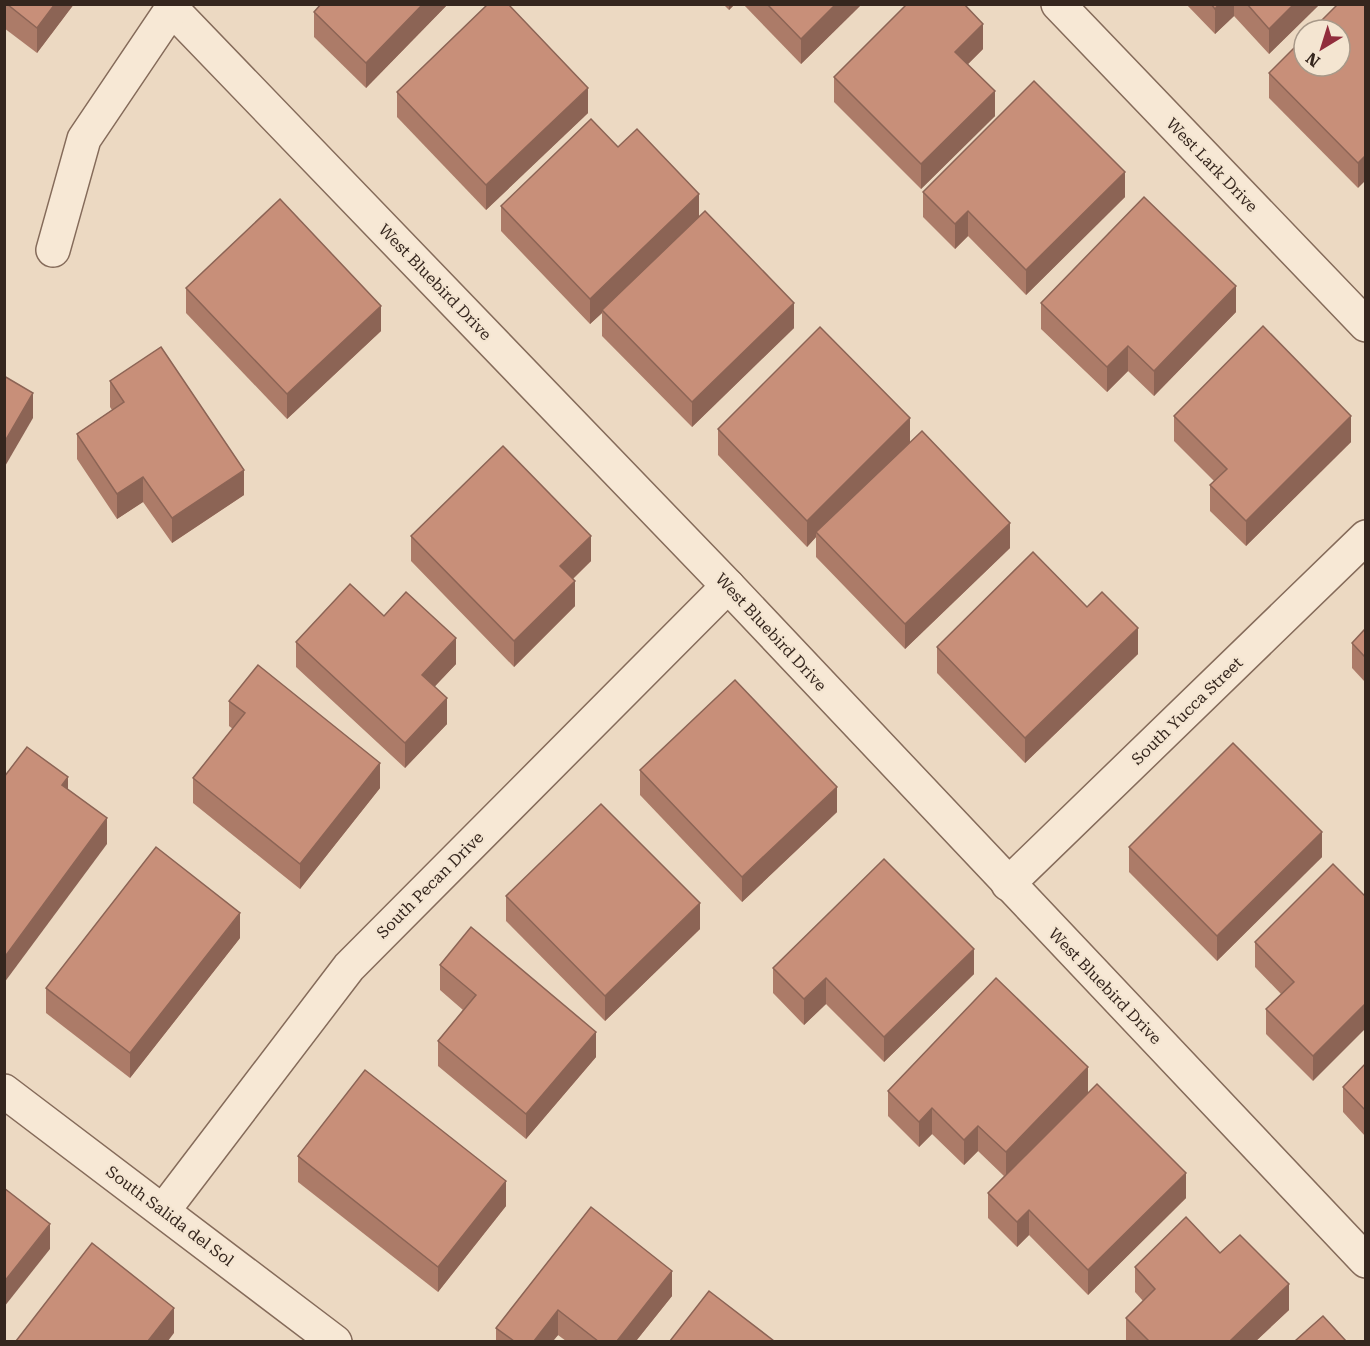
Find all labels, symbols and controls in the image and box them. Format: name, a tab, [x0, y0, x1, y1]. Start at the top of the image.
north arrow	[1292, 18, 1352, 78]
text: N	[1302, 48, 1324, 71]
street label: West Lark Drive	[1162, 114, 1262, 216]
street label: West Bluebird Drive	[375, 220, 496, 344]
street label: West Bluebird Drive	[711, 569, 831, 695]
street label: South Yucca Street	[1128, 653, 1246, 769]
street label: South Pecan Drive	[373, 828, 487, 942]
street label: West Bluebird Drive	[1045, 924, 1166, 1048]
street label: South Salida del Sol	[102, 1162, 238, 1270]

